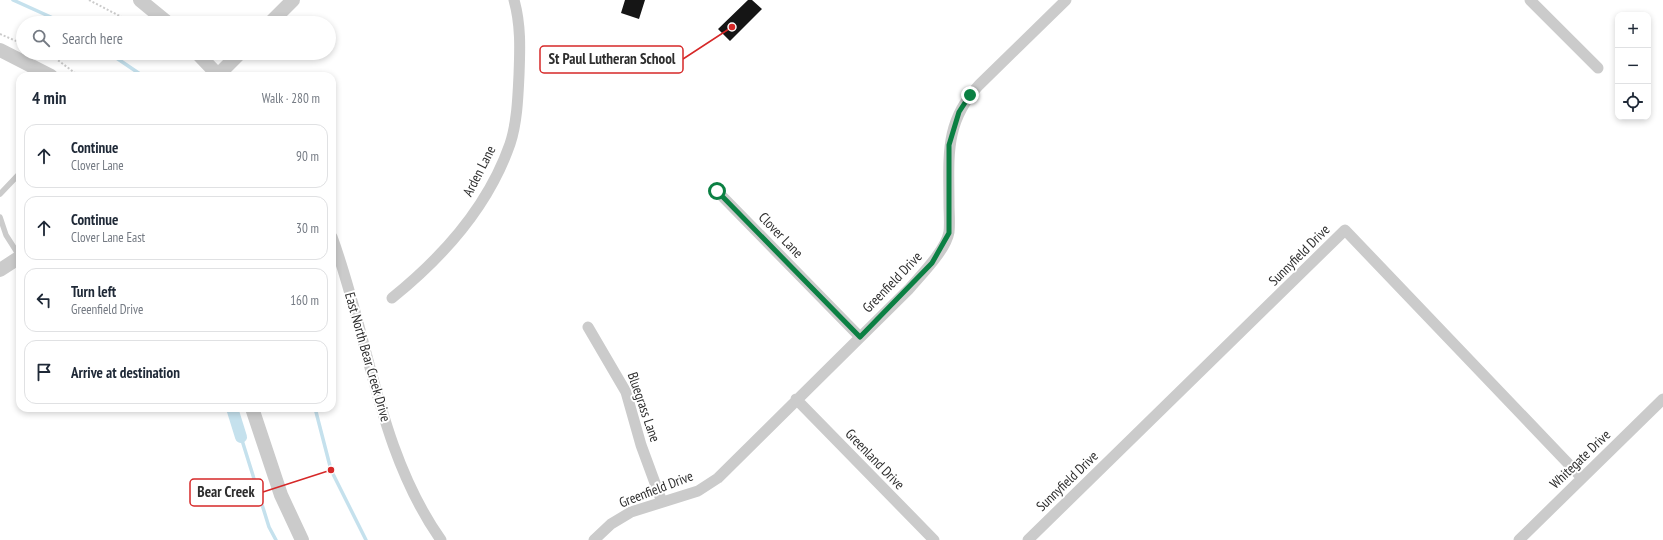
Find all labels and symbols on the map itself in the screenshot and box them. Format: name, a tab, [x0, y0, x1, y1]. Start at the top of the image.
callout: St Paul Lutheran School	[540, 46, 683, 73]
text: St Paul Lutheran School	[549, 49, 676, 68]
route end	[961, 86, 979, 104]
street label: Arden Lane	[459, 142, 500, 199]
route start	[708, 182, 726, 200]
street label: Clover Lane	[755, 208, 807, 262]
street label: Sunnyfield Drive	[1265, 220, 1334, 289]
street label: Greenfield Drive	[858, 248, 926, 316]
street label: East North Bear Creek Drive	[341, 290, 395, 424]
street label: Bluegrass Lane	[624, 370, 664, 444]
street label: Greenland Drive	[841, 425, 909, 493]
street label: Whitegate Drive	[1546, 425, 1614, 492]
street label: Sunnyfield Drive	[1032, 447, 1102, 515]
street label: Greenfield Drive	[616, 467, 696, 511]
callout: Bear Creek	[190, 479, 263, 506]
text: Bear Creek	[197, 482, 256, 501]

